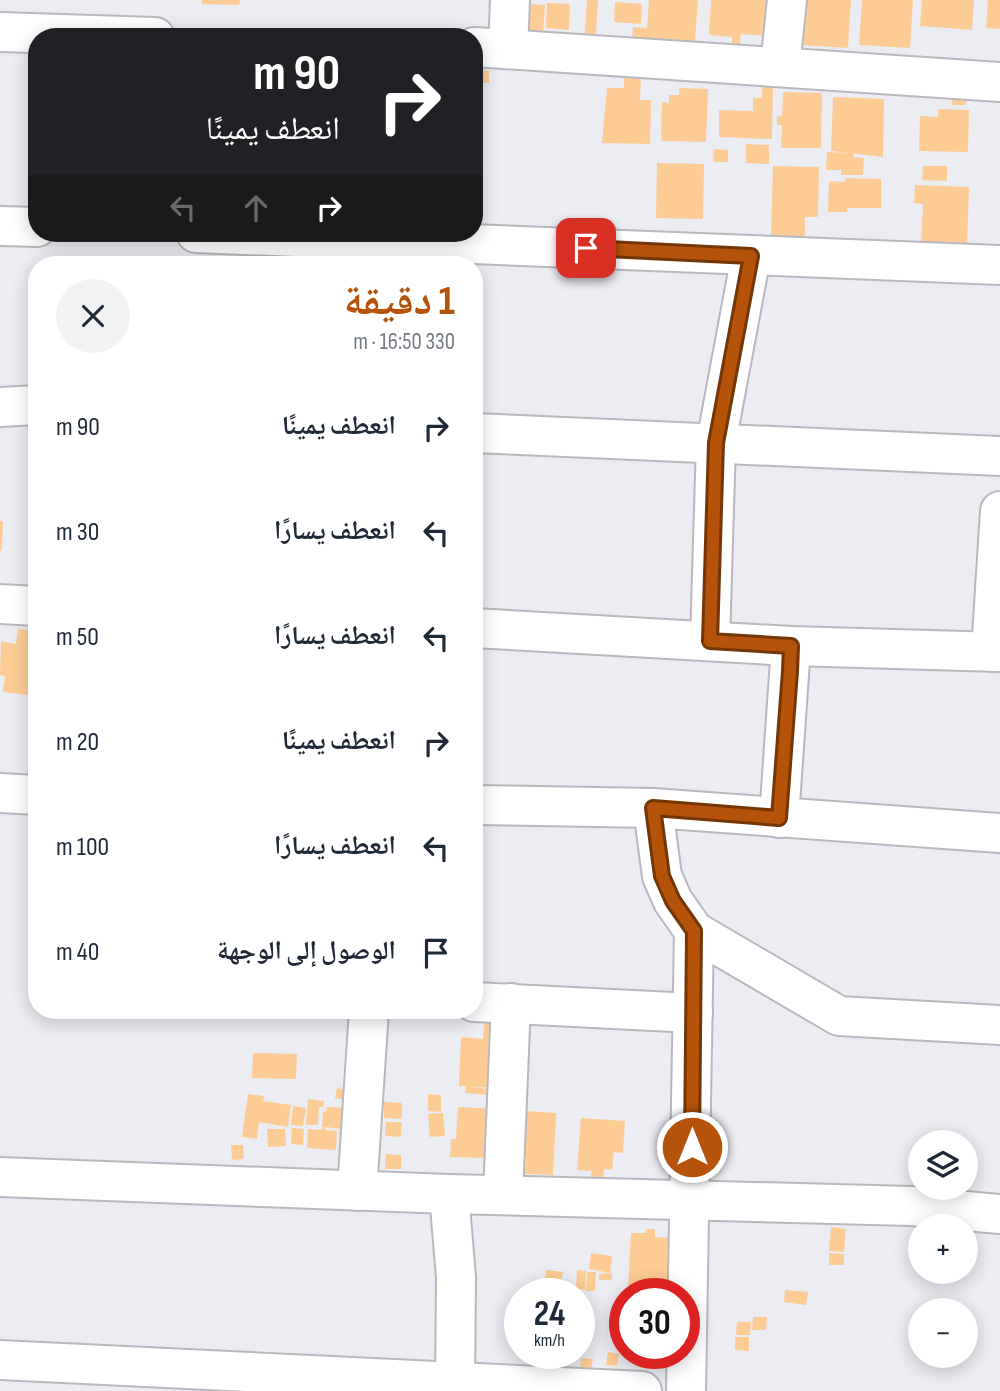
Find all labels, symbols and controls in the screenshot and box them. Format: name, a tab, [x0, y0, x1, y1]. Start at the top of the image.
text: 90 m	[253, 45, 340, 104]
icon: right	[364, 56, 455, 147]
text: انعطف يمينًا	[206, 110, 340, 149]
icon: left	[164, 189, 202, 227]
icon: ahead	[237, 189, 275, 227]
icon: right	[310, 189, 348, 227]
pin	[556, 218, 616, 278]
icon: arrive	[567, 229, 605, 267]
text: 1 دقيقة	[344, 276, 455, 327]
button: close	[56, 279, 130, 353]
text: 330 m · 16:50	[353, 328, 455, 356]
icon: right	[417, 409, 455, 447]
text: انعطف يمينًا	[282, 411, 396, 442]
text: 90 m	[56, 412, 100, 443]
icon: left	[417, 514, 455, 552]
text: انعطف يسارًا	[274, 516, 396, 547]
text: 30 m	[56, 517, 99, 548]
icon: left	[417, 619, 455, 657]
text: انعطف يسارًا	[274, 621, 396, 652]
text: 50 m	[56, 622, 99, 653]
icon: right	[417, 724, 455, 762]
text: انعطف يمينًا	[282, 726, 396, 757]
text: 20 m	[56, 727, 99, 758]
icon: left	[417, 829, 455, 867]
text: انعطف يسارًا	[274, 831, 396, 862]
text: 100 m	[56, 832, 109, 863]
icon: arrive	[417, 934, 455, 972]
text: الوصول إلى الوجهة	[217, 936, 396, 967]
text: 40 m	[56, 937, 99, 968]
position arrow	[655, 1110, 729, 1184]
map controls	[908, 1130, 978, 1368]
button: layers	[908, 1130, 978, 1200]
button: +	[908, 1214, 978, 1284]
speed limit sign: 30	[609, 1278, 700, 1369]
text: 24	[534, 1293, 565, 1336]
button: −	[908, 1298, 978, 1368]
text: km/h	[534, 1330, 565, 1351]

